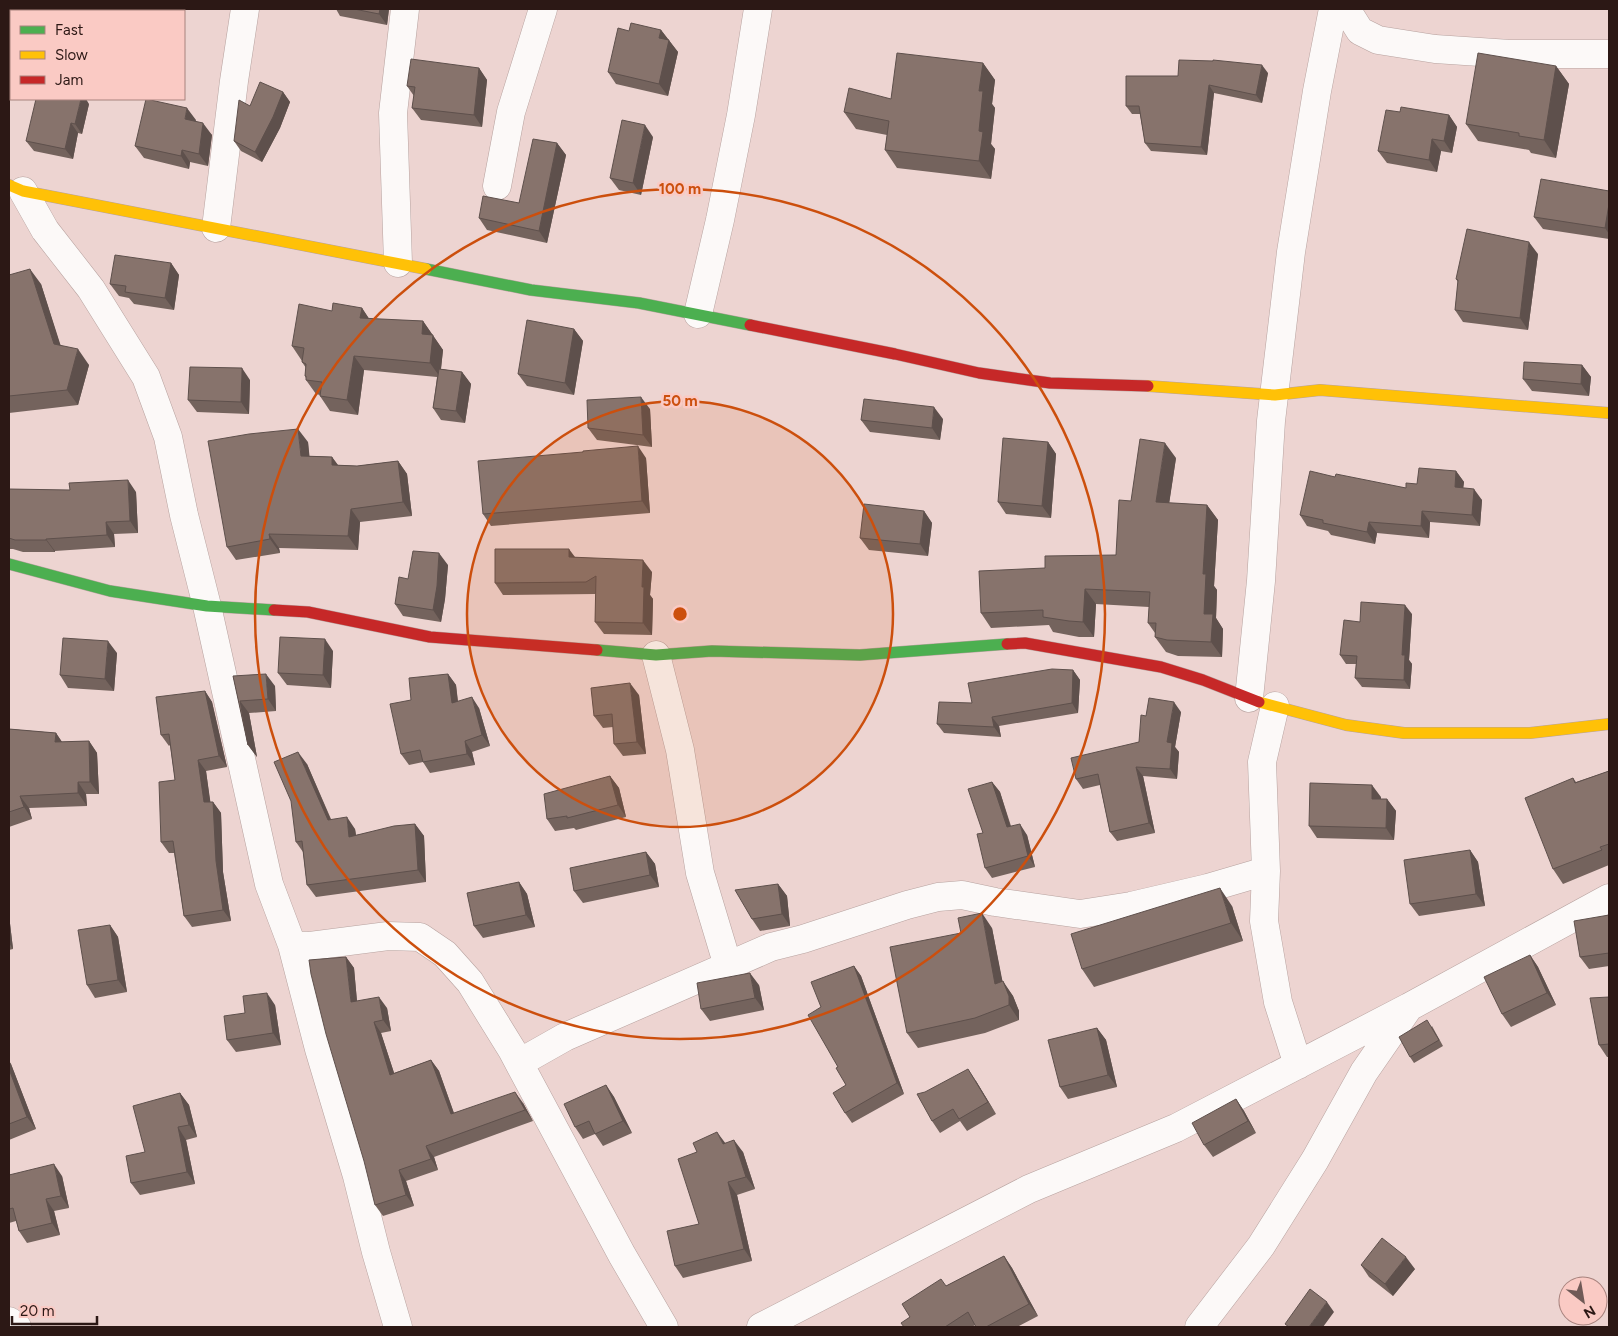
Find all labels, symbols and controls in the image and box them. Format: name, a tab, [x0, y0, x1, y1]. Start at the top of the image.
legend	[10, 10, 185, 100]
text: Fast	[55, 21, 84, 39]
text: Slow	[55, 46, 88, 64]
text: Jam	[55, 71, 83, 89]
text: 100 m	[659, 180, 701, 198]
text: 50 m	[662, 392, 698, 410]
centre of rings	[671, 605, 689, 623]
north arrow	[1558, 1276, 1608, 1326]
scale bar	[12, 1294, 98, 1326]
text: 20 m	[20, 1302, 54, 1320]
text: N	[1580, 1302, 1598, 1322]

